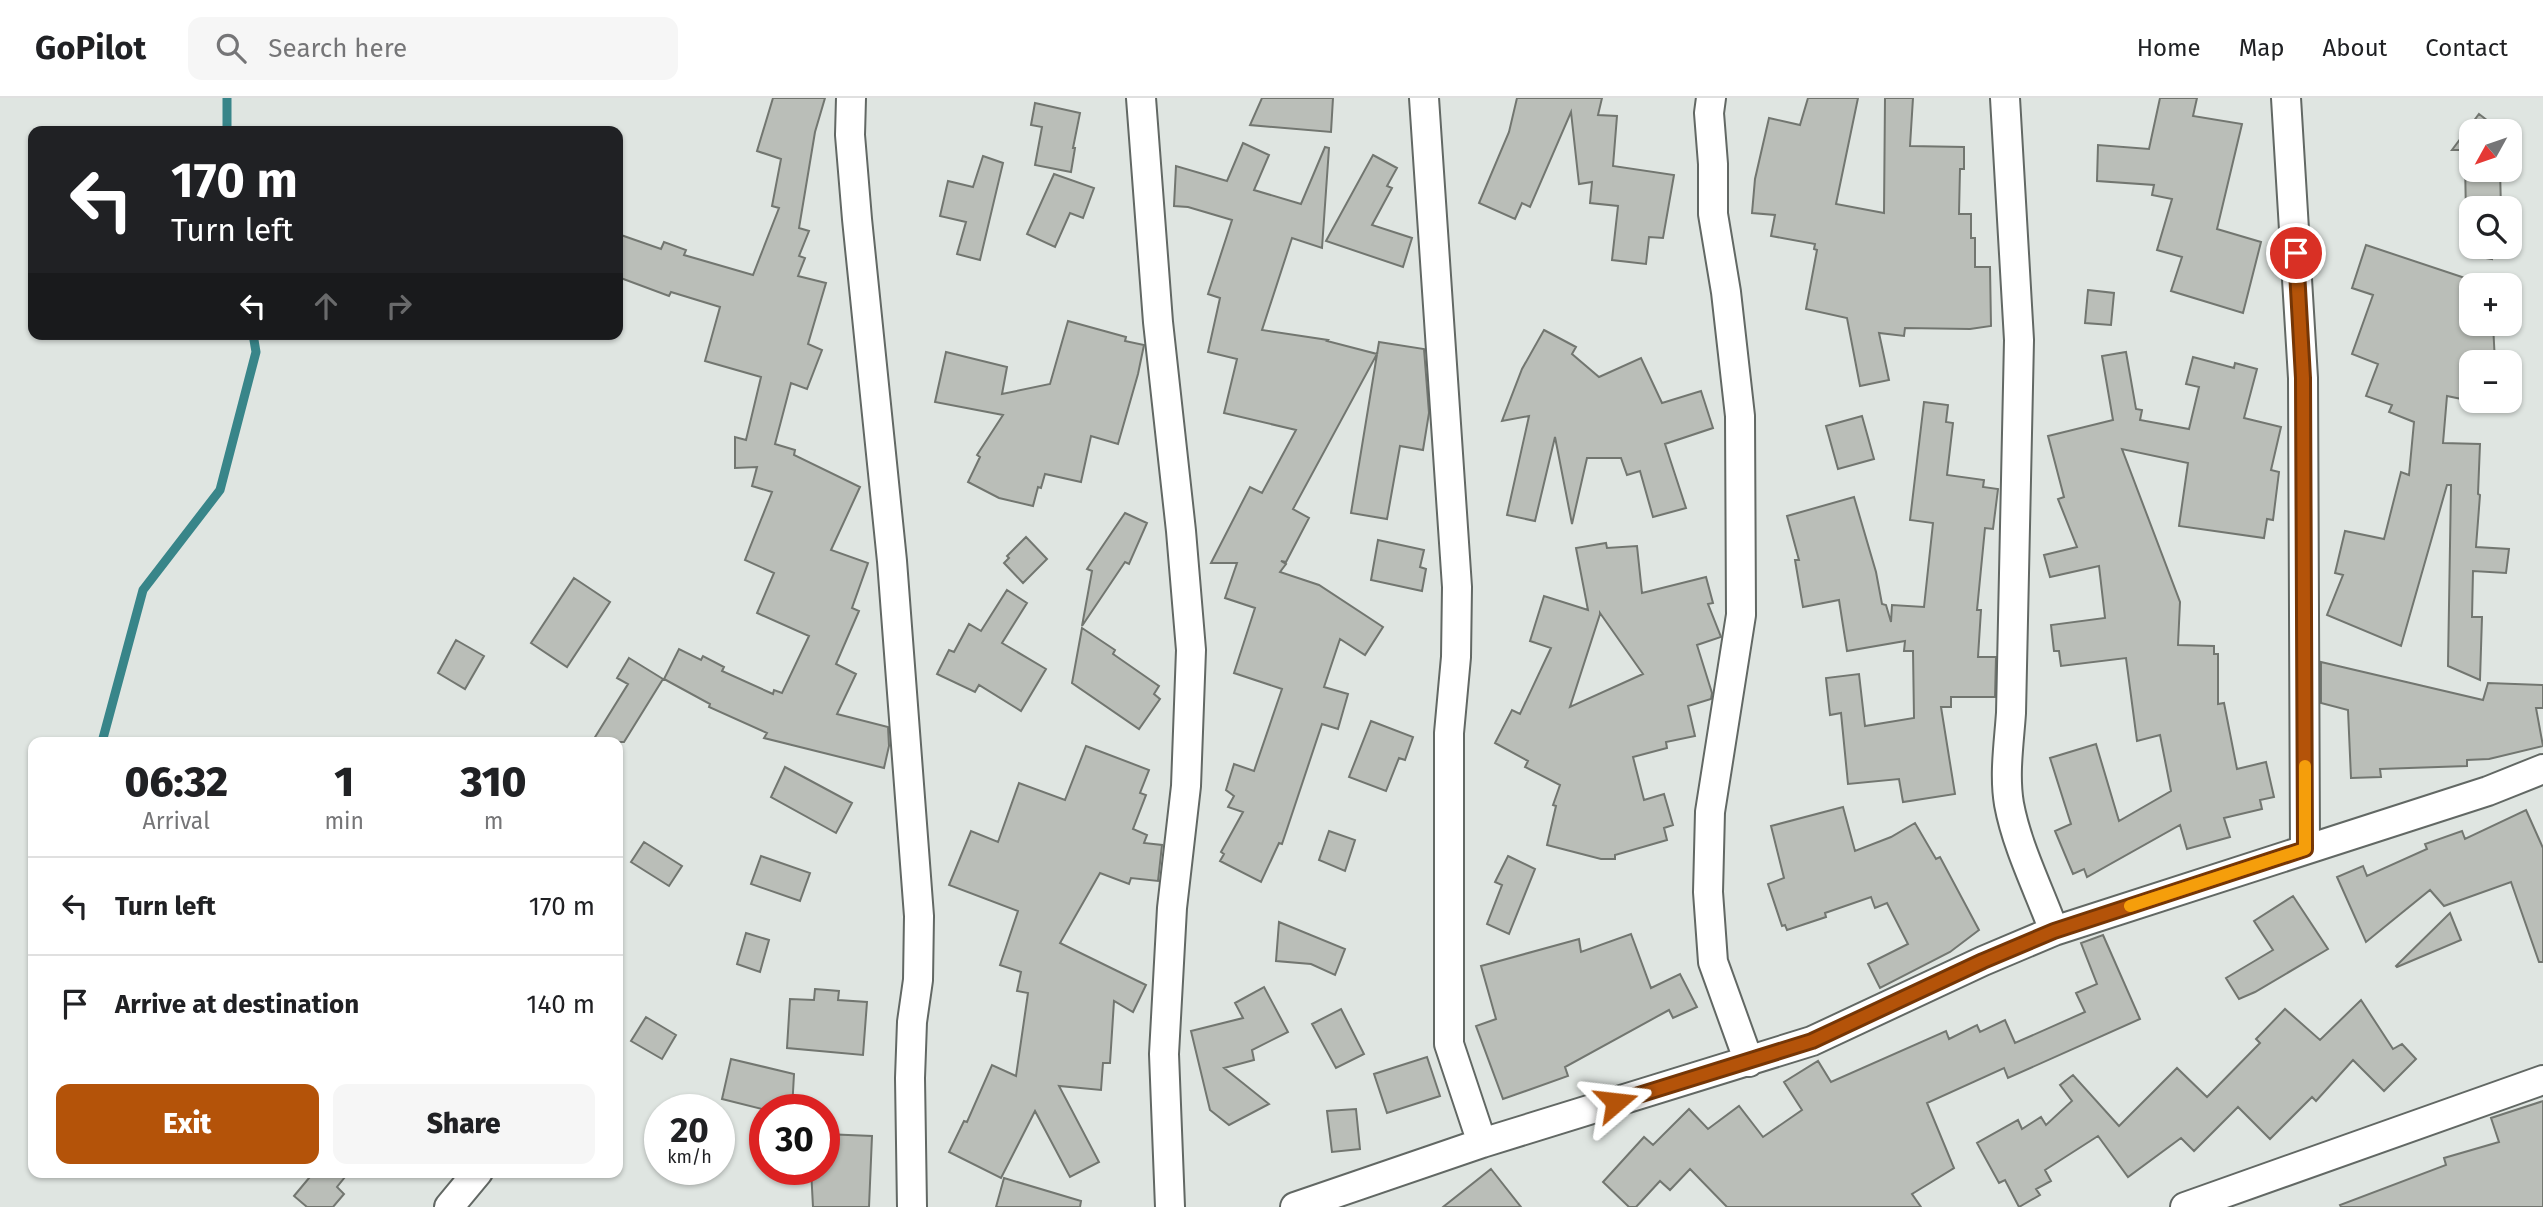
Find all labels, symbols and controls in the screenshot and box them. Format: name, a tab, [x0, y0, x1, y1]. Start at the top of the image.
search box	[188, 17, 678, 80]
text: GoPilot	[35, 28, 146, 68]
icon: search	[212, 29, 250, 67]
text: Search here	[268, 33, 407, 64]
text: Home	[2137, 34, 2201, 62]
text: Map	[2239, 34, 2285, 62]
text: About	[2323, 34, 2387, 62]
text: Contact	[2425, 34, 2508, 62]
north arrow	[2459, 119, 2522, 182]
map controls	[2459, 119, 2522, 413]
text: 170 m	[171, 151, 298, 210]
icon: left	[56, 154, 147, 245]
button: search	[2459, 196, 2522, 259]
text: Turn left	[171, 211, 293, 249]
pin	[2266, 223, 2326, 283]
icon: arrive	[2277, 234, 2315, 272]
button: +	[2459, 273, 2522, 336]
icon: left	[234, 287, 272, 325]
icon: ahead	[307, 287, 345, 325]
icon: right	[380, 287, 418, 325]
button: −	[2459, 350, 2522, 413]
text: 06:32	[124, 757, 228, 807]
text: 1	[334, 757, 354, 807]
text: 310	[461, 757, 527, 807]
text: Arrival	[142, 807, 210, 835]
text: min	[324, 807, 364, 835]
text: m	[484, 807, 503, 835]
icon: left	[56, 887, 94, 925]
text: Turn left	[115, 891, 216, 922]
text: 170 m	[529, 891, 595, 922]
icon: arrive	[56, 985, 94, 1023]
text: Arrive at destination	[115, 989, 359, 1020]
text: 140 m	[526, 989, 595, 1020]
position arrow	[1579, 1065, 1653, 1139]
button: Exit	[56, 1084, 319, 1164]
button: Share	[333, 1084, 595, 1164]
speed limit sign: 30	[749, 1094, 840, 1185]
text: 20	[670, 1109, 709, 1151]
text: km/h	[667, 1146, 712, 1168]

